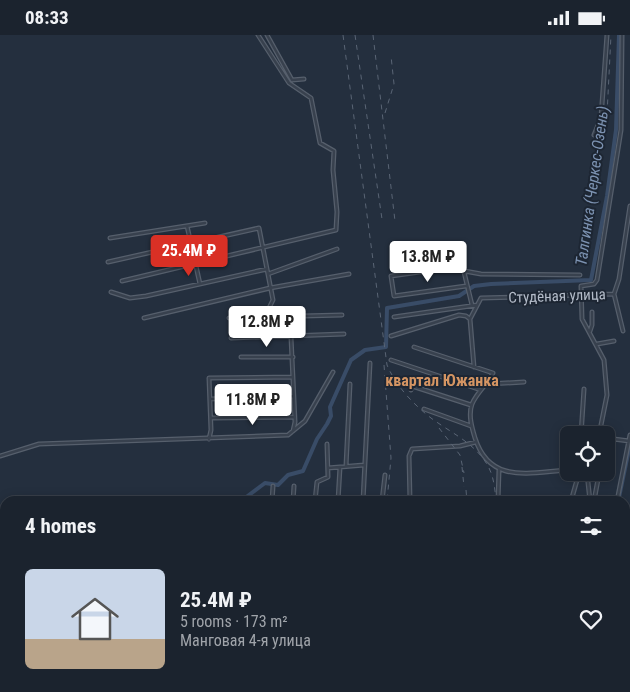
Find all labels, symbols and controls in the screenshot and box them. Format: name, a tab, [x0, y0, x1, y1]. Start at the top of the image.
text: 08:33	[25, 6, 69, 29]
water label: Талгинка (Черкес-Озень)	[571, 105, 613, 267]
pin: 25.4M ₽	[143, 235, 235, 277]
text: 25.4M ₽	[162, 241, 216, 260]
pin: 13.8M ₽	[382, 241, 474, 283]
text: 13.8M ₽	[401, 247, 455, 266]
street label: Студёная улица	[508, 285, 606, 307]
pin: 12.8M ₽	[221, 305, 313, 348]
text: 12.8M ₽	[240, 312, 294, 331]
district label: квартал Южанка	[385, 371, 499, 390]
pin: 11.8M ₽	[207, 383, 299, 426]
text: 11.8M ₽	[226, 390, 280, 409]
map controls	[560, 426, 615, 481]
button: locate	[560, 426, 615, 481]
icon: filters	[577, 512, 605, 540]
text: 4 homes	[25, 514, 96, 538]
text: 25.4M ₽	[180, 588, 252, 612]
icon: home	[65, 589, 125, 649]
icon: heart	[577, 605, 605, 633]
text: 5 rooms · 173 m²	[180, 612, 288, 631]
text: Манговая 4-я улица	[180, 631, 311, 650]

